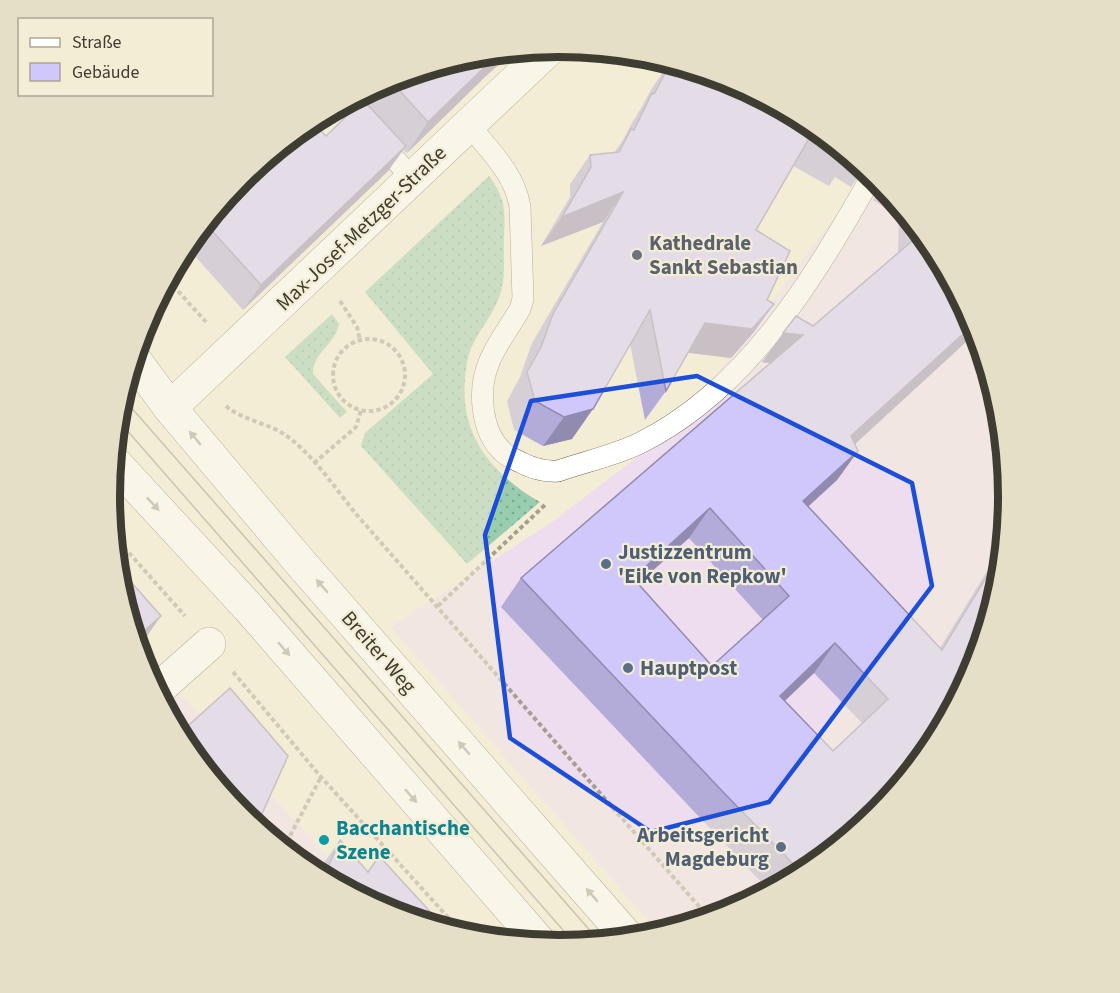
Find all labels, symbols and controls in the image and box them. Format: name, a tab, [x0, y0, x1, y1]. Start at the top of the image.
legend	[18, 18, 213, 96]
text: Straße	[72, 30, 122, 55]
text: Gebäude	[72, 60, 140, 85]
street label: Max-Josef-Metzger-Straße	[269, 138, 453, 318]
place label: Kathedrale Sankt Sebastian	[649, 228, 798, 282]
marker: Kathedrale Sankt Sebastian	[630, 248, 644, 262]
one-way arrow	[189, 431, 202, 446]
one-way arrow	[146, 496, 159, 511]
place label: Justizzentrum 'Eike von Repkow'	[618, 537, 787, 591]
marker: Justizzentrum 'Eike von Repkow'	[599, 557, 613, 571]
one-way arrow	[316, 579, 329, 594]
street label: Breiter Weg	[335, 604, 424, 700]
one-way arrow	[277, 641, 290, 656]
place label: Hauptpost	[640, 653, 737, 683]
marker: Hauptpost	[621, 661, 635, 675]
one-way arrow	[458, 741, 471, 756]
one-way arrow	[404, 788, 417, 803]
place label: Bacchantische Szene	[336, 813, 470, 867]
place label: Arbeitsgericht Magdeburg	[636, 820, 769, 874]
marker: Bacchantische Szene	[317, 833, 331, 847]
marker: Arbeitsgericht Magdeburg	[774, 840, 788, 854]
one-way arrow	[586, 888, 599, 903]

